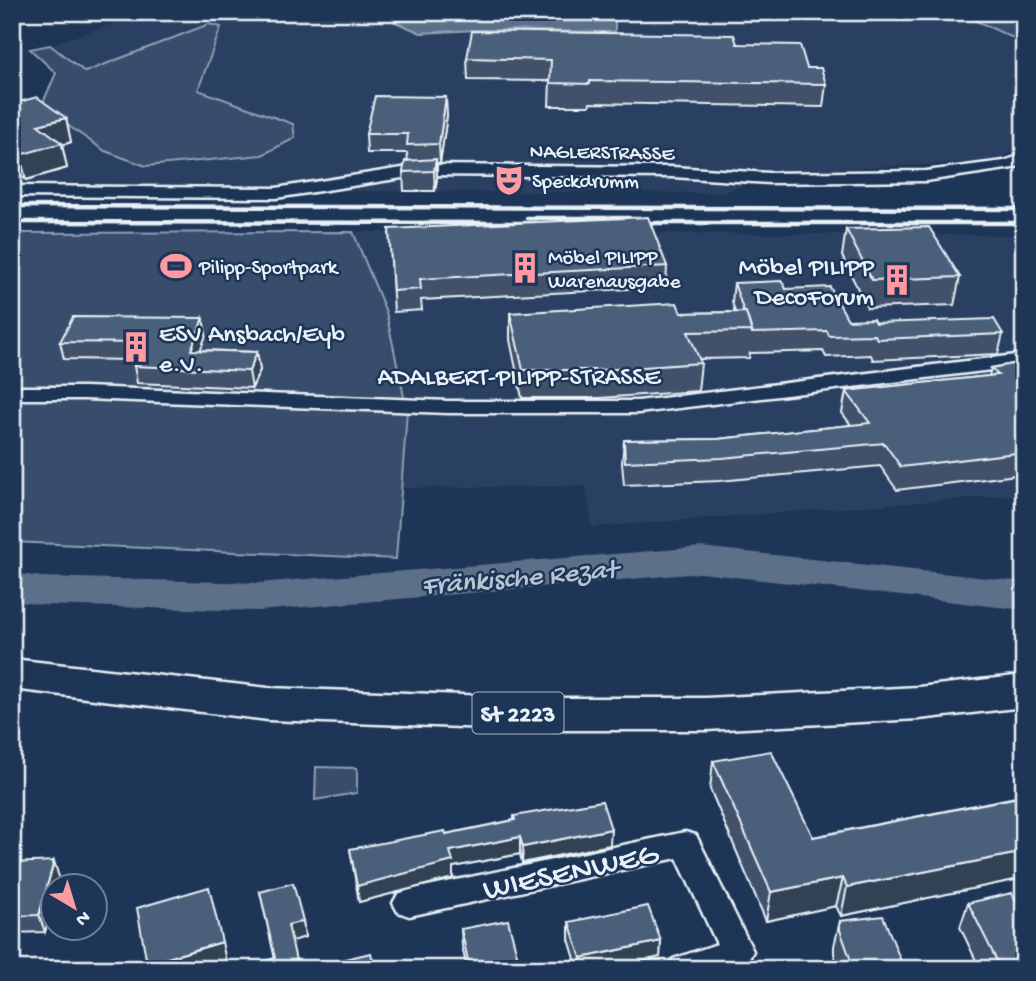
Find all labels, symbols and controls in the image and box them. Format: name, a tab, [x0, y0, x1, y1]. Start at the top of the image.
street label: NAGLERSTRASSE	[529, 141, 676, 168]
theatre icon: Speckdrumm	[492, 163, 526, 197]
place label: Speckdrumm	[532, 171, 639, 196]
place label: Möbel PILIPP Warenausgabe	[548, 247, 682, 296]
sports icon: Pilipp-Sportpark	[159, 249, 193, 283]
building icon: Möbel PILIPP Warenausgabe	[508, 251, 542, 285]
place label: Möbel PILIPP DecoForum	[738, 254, 875, 315]
place label: Pilipp-Sportpark	[198, 257, 340, 282]
building icon: Möbel PILIPP DecoForum	[880, 263, 914, 297]
place label: ESV Ansbach/Eyb e.V.	[159, 321, 345, 382]
building icon: ESV Ansbach/Eyb e.V.	[119, 330, 153, 364]
street label: ADALBERT-PILIPP-STRASSE	[378, 364, 661, 395]
water label: Fränkische Rezat	[420, 554, 623, 604]
road number: St 2223	[472, 692, 564, 734]
street label: WIESENWEG	[480, 836, 664, 911]
north arrow	[38, 872, 108, 942]
text: N	[70, 905, 94, 931]

